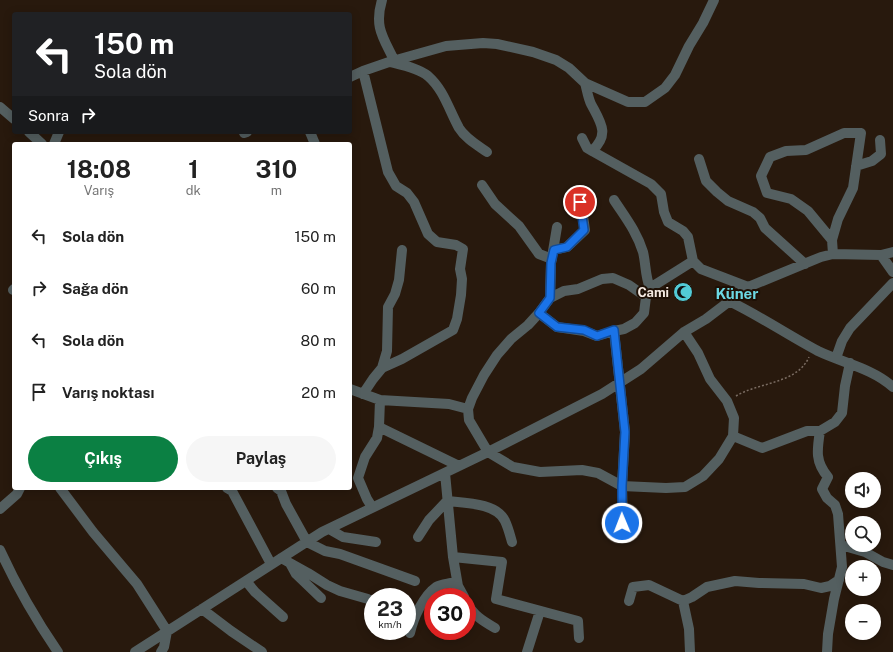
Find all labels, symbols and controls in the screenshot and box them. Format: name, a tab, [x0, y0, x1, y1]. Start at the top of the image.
text: 150 m	[94, 27, 174, 60]
icon: left	[28, 28, 80, 80]
text: Sola dön	[94, 61, 167, 82]
icon: right	[77, 104, 99, 126]
text: Sonra	[28, 107, 69, 124]
text: 18:08	[67, 155, 131, 183]
text: 1	[188, 155, 198, 183]
text: 310	[256, 155, 297, 183]
text: Varış	[84, 183, 114, 198]
text: dk	[186, 183, 201, 198]
text: m	[271, 183, 282, 198]
pin	[563, 185, 597, 219]
icon: arrive	[569, 191, 591, 213]
icon: left	[28, 225, 50, 247]
text: Sola dön	[62, 228, 124, 245]
text: 150 m	[294, 228, 336, 245]
icon: right	[28, 277, 50, 299]
text: Sağa dön	[62, 280, 128, 297]
text: 60 m	[301, 280, 336, 297]
mosque icon: Cami	[672, 281, 694, 303]
place label: Cami	[637, 285, 669, 300]
district label: Küner	[716, 285, 758, 302]
icon: left	[28, 329, 50, 351]
text: Sola dön	[62, 332, 124, 349]
text: 80 m	[301, 332, 336, 349]
icon: arrive	[28, 381, 50, 403]
text: Varış noktası	[62, 384, 154, 401]
text: 20 m	[301, 384, 336, 401]
button: Çıkış	[28, 436, 178, 482]
button: Paylaş	[186, 436, 336, 482]
map controls	[845, 472, 881, 640]
button: sound	[845, 472, 881, 508]
position arrow	[601, 502, 643, 544]
button: search	[845, 516, 881, 552]
button: +	[845, 560, 881, 596]
speed limit sign: 30	[424, 588, 476, 640]
text: 23	[377, 597, 403, 621]
button: −	[845, 604, 881, 640]
text: km/h	[378, 618, 402, 630]

